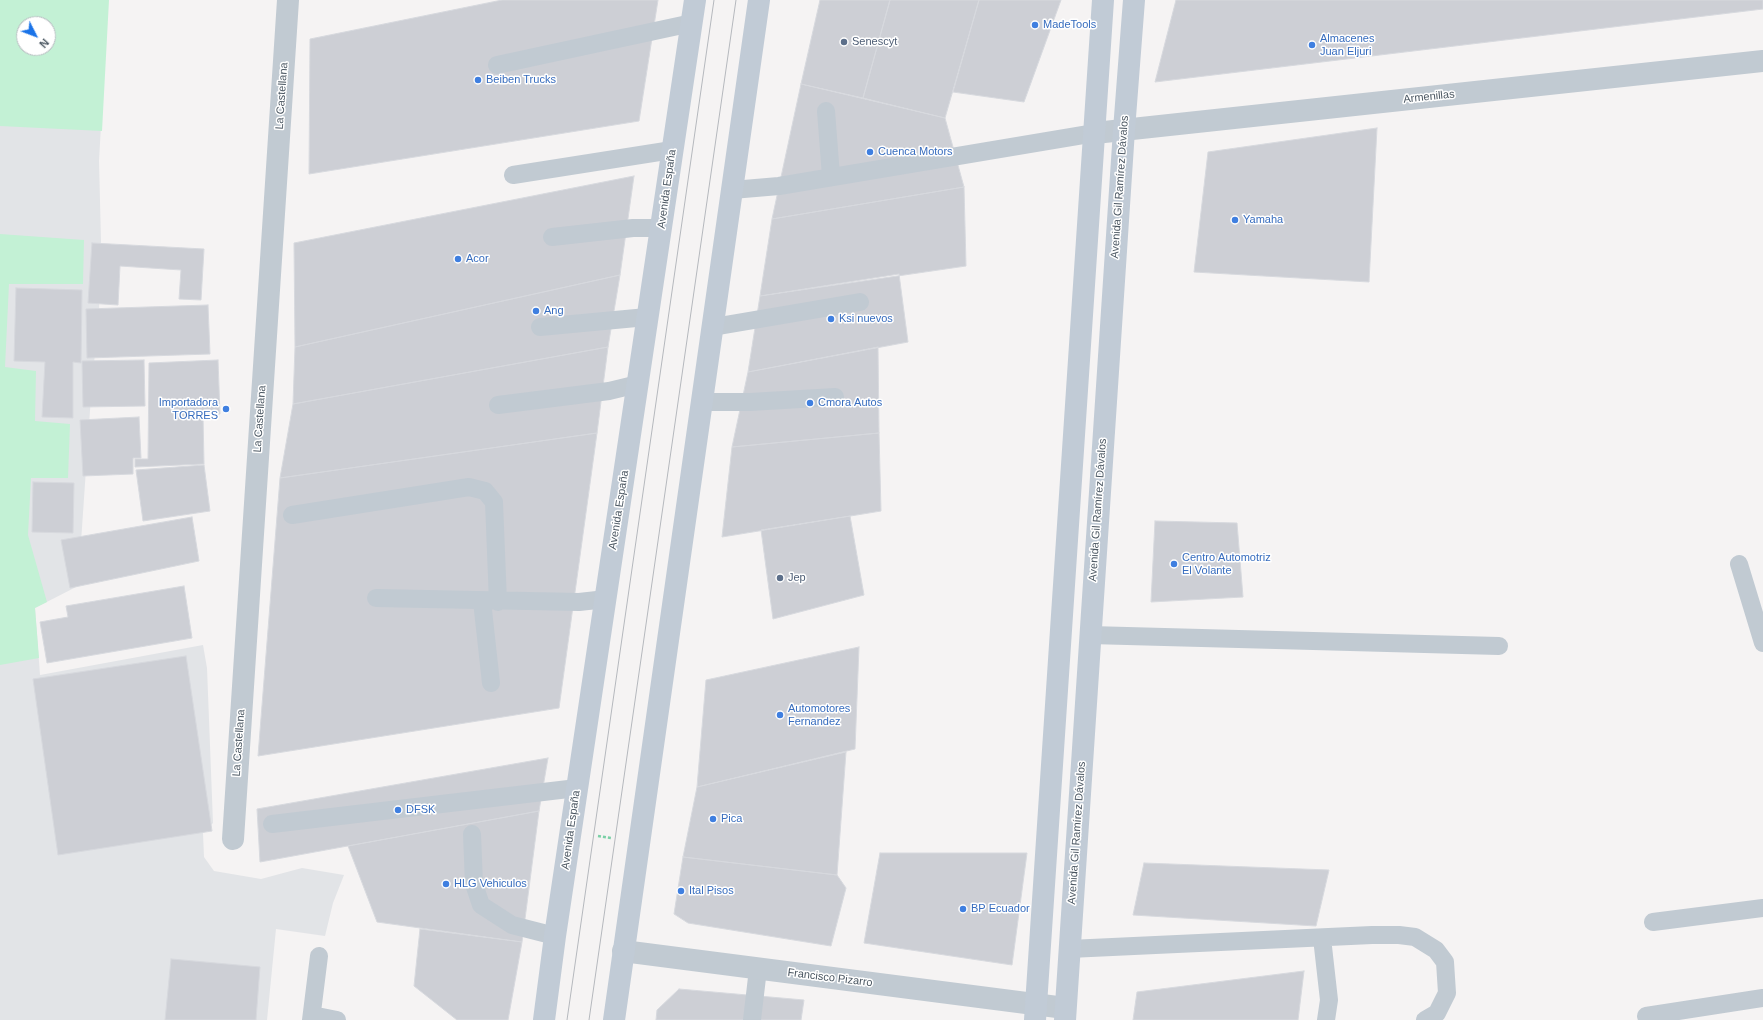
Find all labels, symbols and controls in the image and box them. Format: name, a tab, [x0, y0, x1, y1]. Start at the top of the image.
north arrow	[16, 16, 56, 56]
place label: MadeTools	[1043, 18, 1096, 32]
marker: MadeTools	[1030, 20, 1040, 30]
place label: Almacenes Juan Eljuri	[1320, 32, 1374, 58]
place label: Senescyt	[852, 35, 897, 49]
text: N	[37, 36, 51, 50]
marker: Senescyt	[839, 37, 849, 47]
marker: Almacenes Juan Eljuri	[1307, 40, 1317, 50]
street label: La Castellana	[273, 62, 291, 130]
place label: Beiben Trucks	[486, 73, 556, 87]
marker: Beiben Trucks	[473, 75, 483, 85]
street label: Armenillas	[1403, 88, 1455, 106]
street label: Avenida Gil Ramírez Dávalos	[1108, 115, 1132, 259]
place label: Cuenca Motors	[878, 145, 953, 159]
marker: Cuenca Motors	[865, 147, 875, 157]
street label: Avenida España	[655, 149, 679, 229]
place label: Yamaha	[1243, 213, 1283, 227]
marker: Yamaha	[1230, 215, 1240, 225]
place label: Acor	[466, 252, 489, 266]
marker: Acor	[453, 254, 463, 264]
place label: Ang	[544, 304, 564, 318]
marker: Ang	[531, 306, 541, 316]
place label: Ksi nuevos	[839, 312, 893, 326]
marker: Ksi nuevos	[826, 314, 836, 324]
street label: La Castellana	[251, 385, 269, 453]
place label: Importadora TORRES	[159, 396, 218, 422]
place label: Cmora Autos	[818, 396, 882, 410]
marker: Cmora Autos	[805, 398, 815, 408]
marker: Importadora TORRES	[221, 404, 231, 414]
street label: Avenida Gil Ramírez Dávalos	[1086, 438, 1110, 582]
street label: Avenida España	[606, 470, 632, 550]
place label: Centro Automotriz El Volante	[1182, 551, 1271, 577]
marker: Centro Automotriz El Volante	[1169, 559, 1179, 569]
place label: Jep	[788, 571, 806, 585]
marker: Jep	[775, 573, 785, 583]
place label: Automotores Fernandez	[788, 702, 850, 728]
street label: La Castellana	[230, 709, 248, 777]
marker: Automotores Fernandez	[775, 710, 785, 720]
street label: Avenida Gil Ramírez Dávalos	[1065, 761, 1089, 905]
street label: Avenida España	[559, 790, 583, 870]
place label: DFSK	[406, 803, 435, 817]
marker: DFSK	[393, 805, 403, 815]
place label: Pica	[721, 812, 742, 826]
marker: Pica	[708, 814, 718, 824]
place label: HLG Vehiculos	[454, 877, 527, 891]
marker: HLG Vehiculos	[441, 879, 451, 889]
place label: Ital Pisos	[689, 884, 734, 898]
marker: Ital Pisos	[676, 886, 686, 896]
place label: BP Ecuador	[971, 902, 1030, 916]
marker: BP Ecuador	[958, 904, 968, 914]
street label: Francisco Pizarro	[787, 966, 873, 990]

